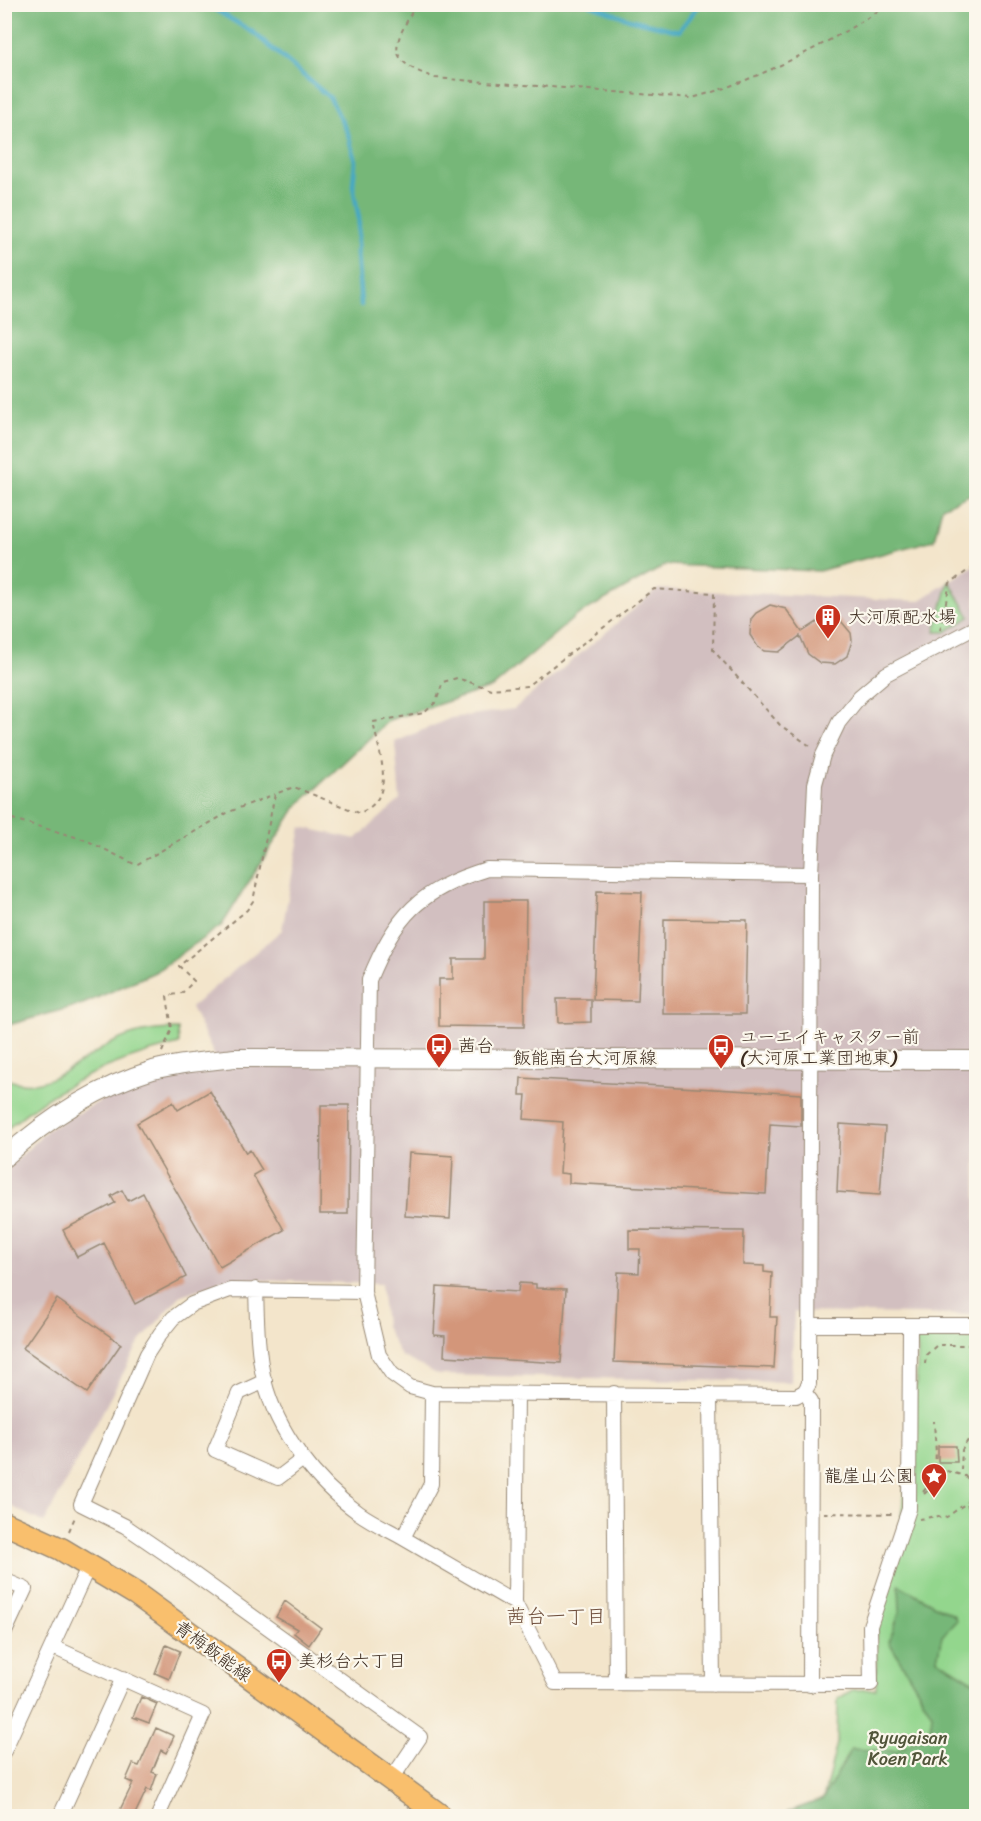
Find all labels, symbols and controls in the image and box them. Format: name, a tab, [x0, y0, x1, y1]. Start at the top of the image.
place label: 大河原配水場	[848, 601, 956, 633]
building icon: 大河原配水場	[813, 602, 843, 640]
place label: ユーエイキャスター前 (大河原工業団地東)	[740, 1021, 920, 1074]
place label: 茜台	[458, 1030, 494, 1062]
bus stop icon: 茜台	[424, 1031, 454, 1069]
bus stop icon: ユーエイキャスター前 (大河原工業団地東)	[706, 1032, 736, 1070]
street label: 飯能南台大河原線	[513, 1042, 657, 1074]
place label: 龍崖山公園	[824, 1460, 914, 1492]
place icon: 龍崖山公園	[919, 1461, 949, 1499]
district label: 茜台一丁目	[506, 1599, 606, 1634]
street label: 青梅飯能線	[167, 1612, 259, 1690]
place label: 美杉台六丁目	[298, 1645, 406, 1677]
bus stop icon: 美杉台六丁目	[264, 1646, 294, 1684]
park label: Ryugaisan Koen Park	[868, 1722, 948, 1775]

